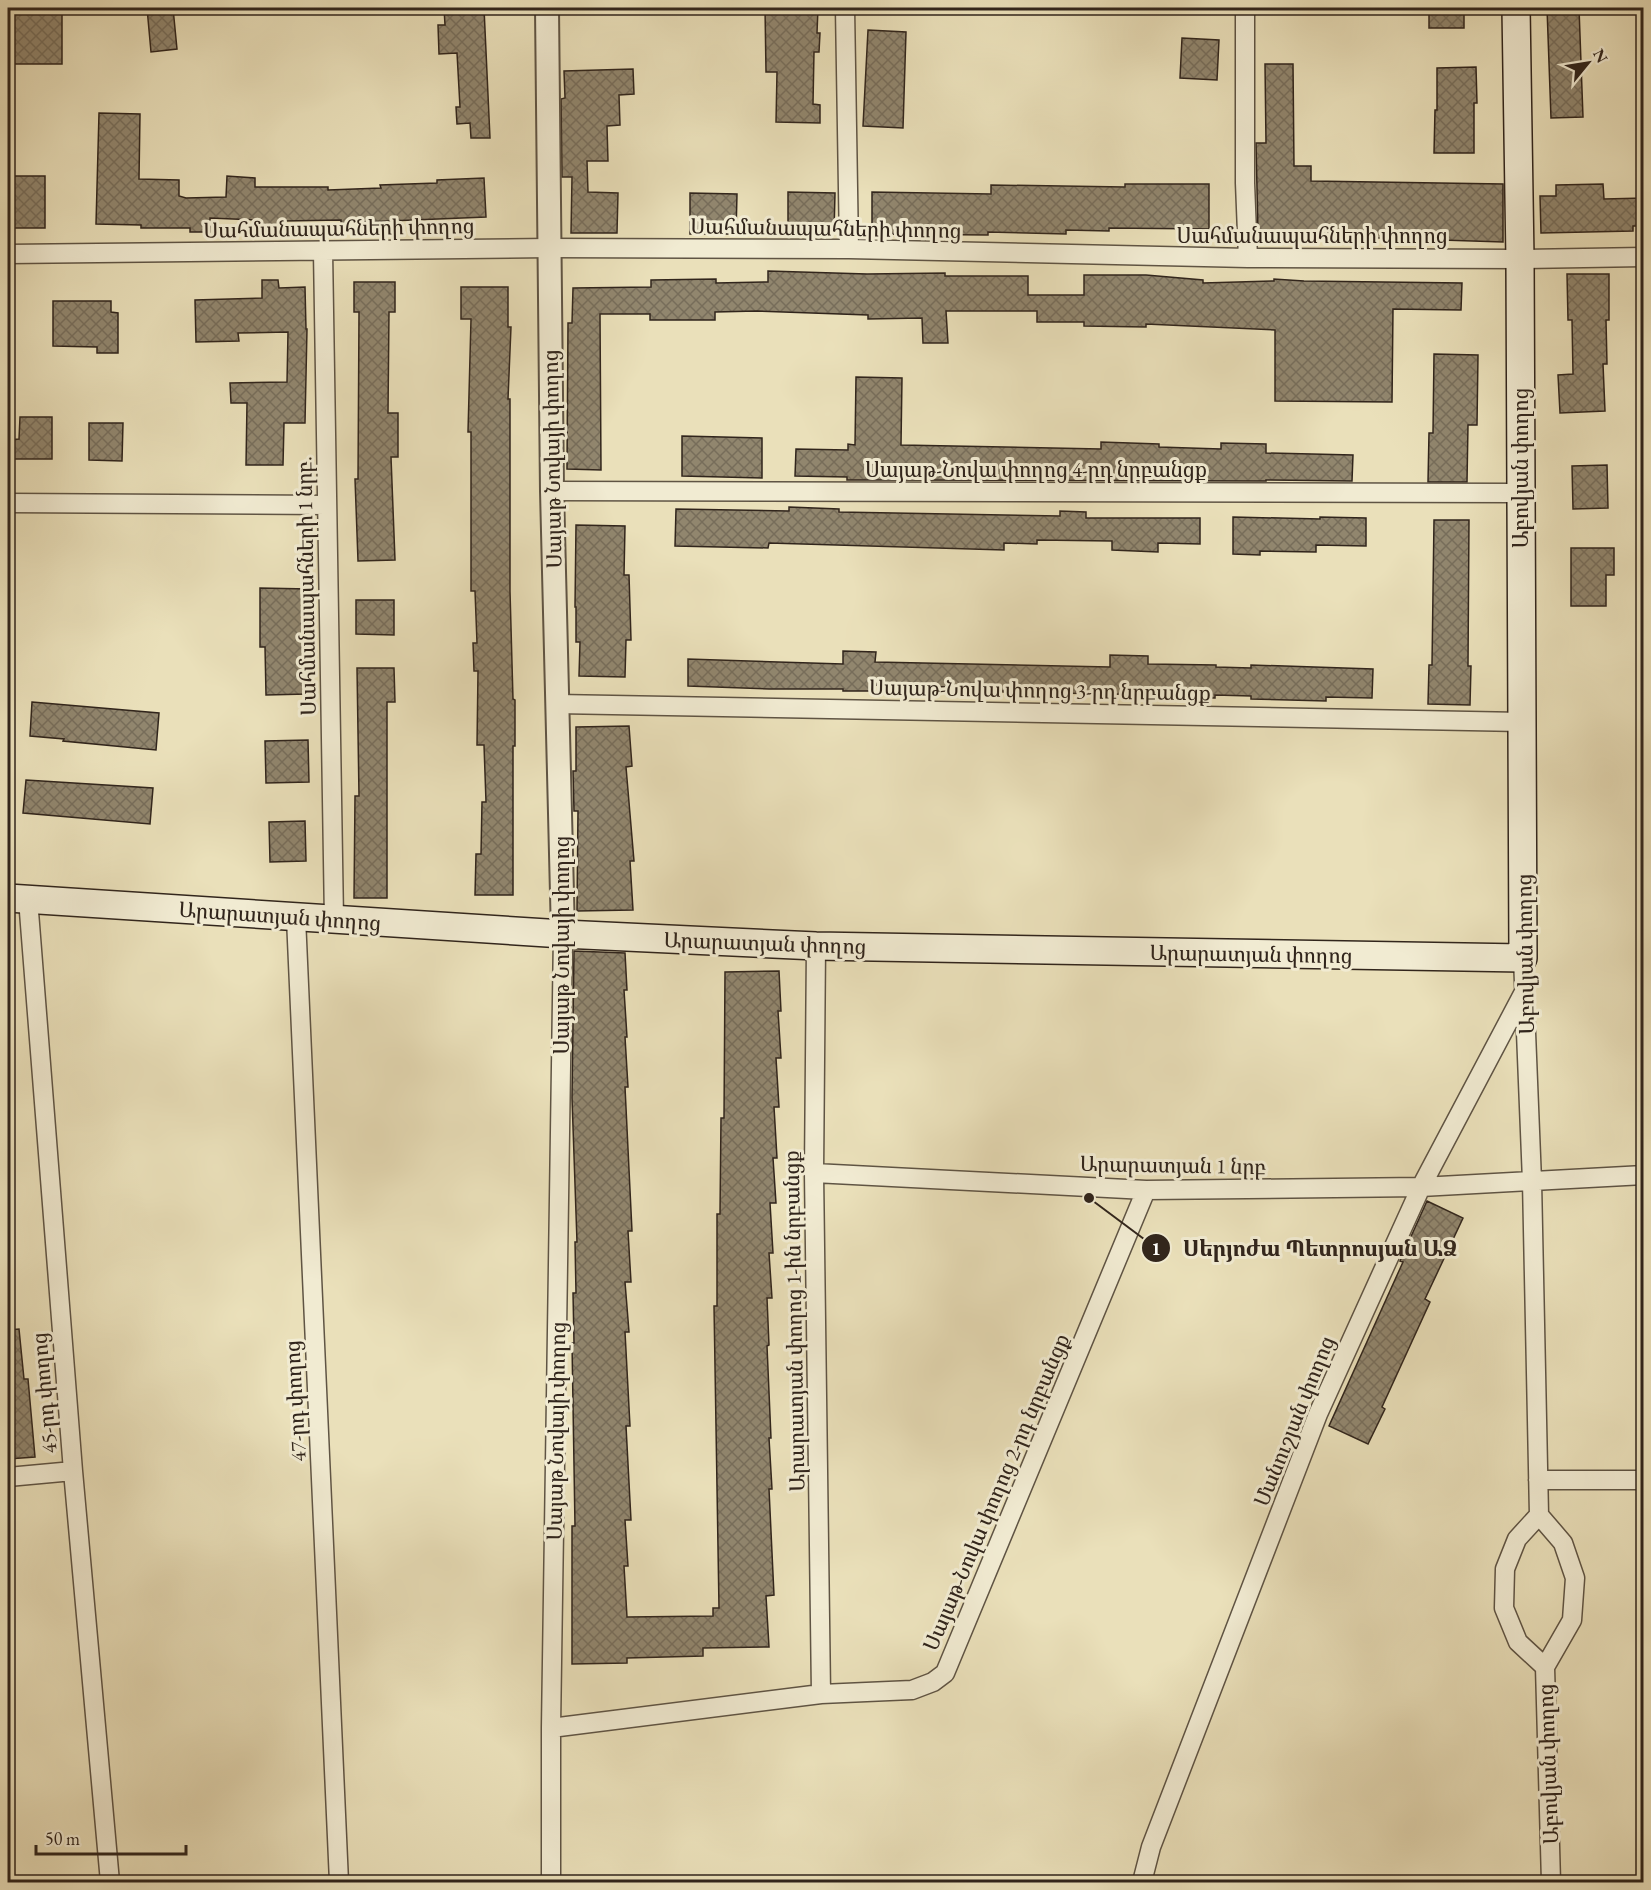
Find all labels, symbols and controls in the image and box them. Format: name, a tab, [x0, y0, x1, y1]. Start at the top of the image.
north arrow	[1558, 33, 1618, 93]
text: N	[1588, 45, 1613, 67]
street label: Սահմանապահների փողոց	[203, 212, 475, 244]
street label: Սահմանապահների փողոց	[690, 212, 962, 244]
street label: Սահմանապահների փողոց	[1176, 222, 1448, 249]
street label: Սայաթ Նովայի փողոց	[537, 349, 567, 569]
street label: Աբովյան փողոց	[1507, 388, 1534, 548]
street label: Սահմանապահների 1 նրբ.	[290, 456, 322, 716]
street label: Սայաթ-Նովա փողոց 4-րդ նրբանցք	[865, 456, 1207, 483]
street label: Սայաթ-Նովա փողոց 3-րդ նրբանցք	[869, 674, 1211, 706]
street label: Սայաթ Նովայի փողոց	[548, 836, 575, 1054]
street label: Աբովյան փողոց	[1510, 873, 1540, 1035]
street label: Արարատյան փողոց	[178, 895, 382, 937]
street label: Արարատյան փողոց	[663, 926, 867, 960]
street label: Արարատյան փողոց	[1149, 939, 1353, 969]
street label: Արարատյան փողոց 1-ին նրբանցք	[778, 1150, 810, 1492]
street label: Արարատյան 1 նրբ	[1080, 1150, 1267, 1180]
callout: Սերյոժա Պետրոսյան ԱՁ	[1141, 1228, 1470, 1268]
text: Սերյոժա Պետրոսյան ԱՁ	[1183, 1234, 1457, 1263]
text: 1	[1151, 1237, 1161, 1260]
street label: Սայաթ Նովայի փողոց	[541, 1321, 571, 1541]
street label: Սայաթ-Նովա փողոց 2-րդ նրբանցք	[917, 1329, 1075, 1655]
street label: 45-րդ փողոց	[25, 1331, 63, 1455]
street label: Մանուշյան փողոց	[1248, 1332, 1340, 1510]
street label: 47-րդ փողոց	[278, 1340, 312, 1462]
street label: Աբովյան փողոց	[1532, 1683, 1564, 1845]
scale bar	[36, 1818, 186, 1856]
text: 50 m	[45, 1827, 80, 1850]

